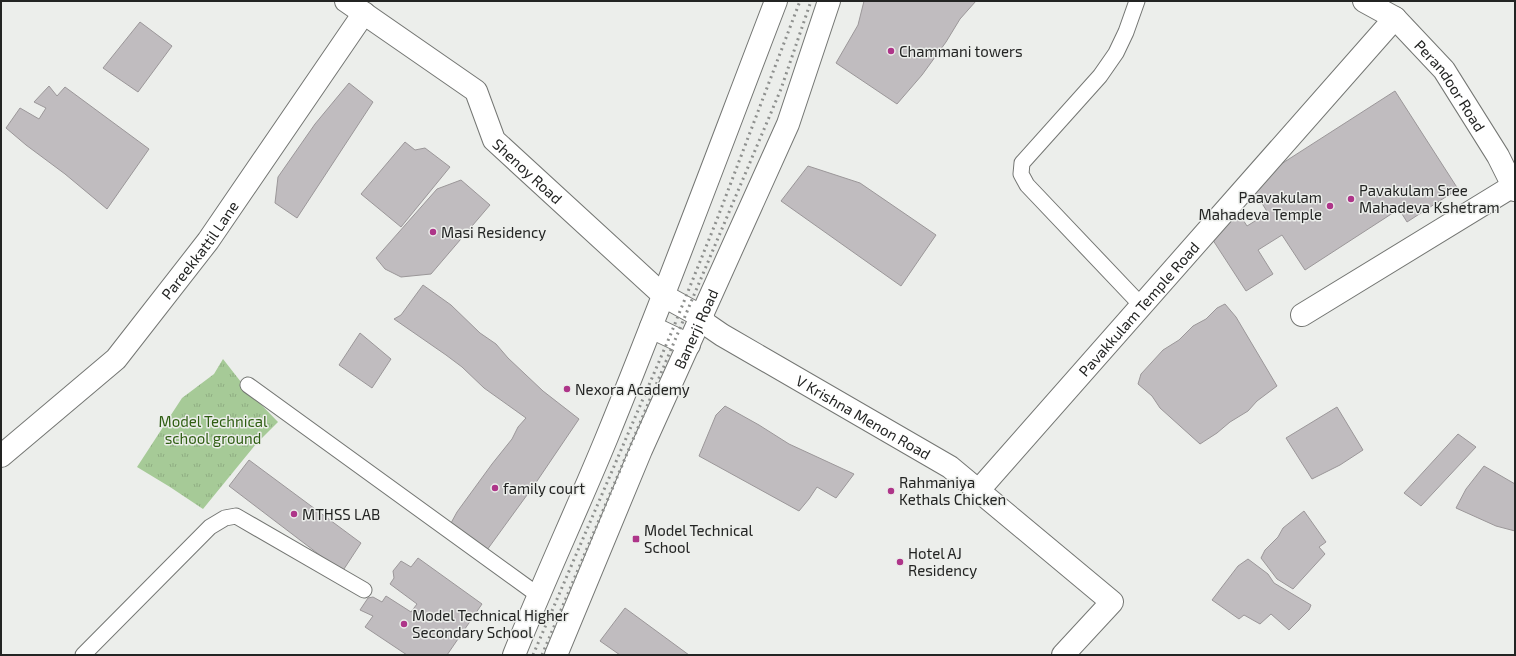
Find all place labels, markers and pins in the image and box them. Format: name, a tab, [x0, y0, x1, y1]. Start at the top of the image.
place label: Chammani towers	[899, 42, 1023, 60]
marker: Chammani towers	[886, 46, 896, 56]
place label: Pavakulam Sree Mahadeva Kshetram	[1359, 181, 1500, 216]
place label: Paavakulam Mahadeva Temple	[1199, 188, 1322, 223]
marker: Pavakulam Sree Mahadeva Kshetram	[1346, 194, 1356, 204]
marker: Paavakulam Mahadeva Temple	[1325, 201, 1335, 211]
place label: Masi Residency	[441, 223, 546, 241]
marker: Masi Residency	[428, 227, 438, 237]
place label: Nexora Academy	[575, 380, 690, 398]
marker: Nexora Academy	[562, 384, 572, 394]
place label: Rahmaniya Kethals Chicken	[899, 473, 1006, 508]
place label: family court	[503, 479, 585, 497]
marker: family court	[490, 483, 500, 493]
marker: Rahmaniya Kethals Chicken	[886, 486, 896, 496]
place label: MTHSS LAB	[302, 505, 380, 523]
marker: MTHSS LAB	[289, 509, 299, 519]
place label: Model Technical School	[644, 521, 754, 556]
marker: Model Technical School	[631, 534, 641, 544]
place label: Hotel AJ Residency	[908, 544, 977, 579]
marker: Hotel AJ Residency	[895, 557, 905, 567]
place label: Model Technical Higher Secondary School	[412, 606, 569, 641]
marker: Model Technical Higher Secondary School	[399, 619, 409, 629]

